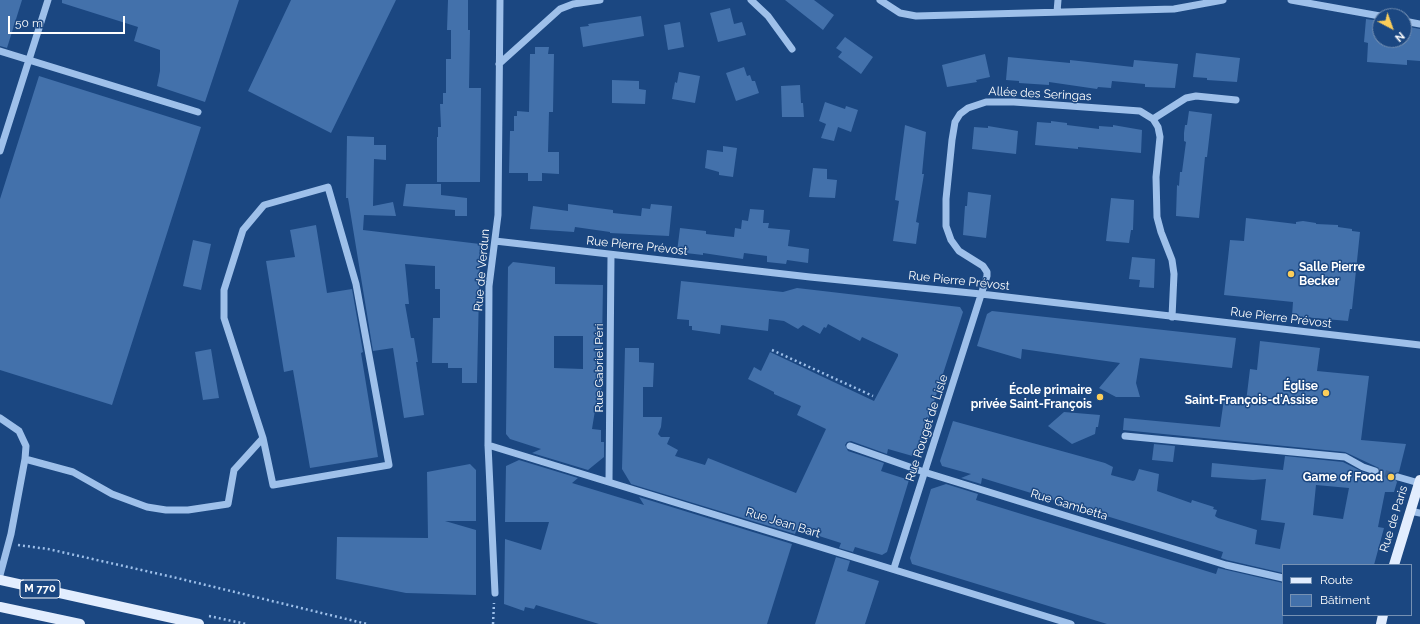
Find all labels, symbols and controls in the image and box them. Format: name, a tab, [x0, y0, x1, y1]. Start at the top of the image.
scale bar	[10, 8, 127, 34]
north arrow	[1372, 8, 1412, 48]
text: 50 m	[15, 16, 43, 30]
text: N	[1392, 29, 1407, 44]
street label: Allée des Seringas	[988, 84, 1092, 104]
street label: Rue de Verdun	[471, 228, 493, 312]
street label: Rue Pierre Prévost	[586, 234, 688, 258]
place label: Salle Pierre Becker	[1299, 260, 1365, 288]
street label: Rue Pierre Prévost	[908, 269, 1010, 293]
marker: Salle Pierre Becker	[1286, 269, 1296, 279]
street label: Rue Pierre Prévost	[1230, 305, 1332, 331]
street label: Rue Gabriel Péri	[592, 324, 606, 412]
street label: Rue Rouget de Lisle	[903, 373, 951, 483]
place label: Église Saint-François-d'Assise	[1185, 379, 1318, 407]
place label: École primaire privée Saint-François	[971, 383, 1092, 411]
marker: Église Saint-François-d'Assise	[1321, 388, 1331, 398]
marker: École primaire privée Saint-François	[1095, 392, 1105, 402]
place label: Game of Food	[1303, 470, 1383, 484]
marker: Game of Food	[1386, 472, 1396, 482]
street label: Rue de Paris	[1377, 484, 1411, 554]
street label: Rue Gambetta	[1029, 486, 1109, 524]
street label: Rue Jean Bart	[744, 505, 822, 541]
legend	[1282, 564, 1412, 616]
text: Route	[1320, 573, 1353, 587]
road number: M 770	[20, 580, 60, 598]
text: Bâtiment	[1320, 593, 1370, 607]

